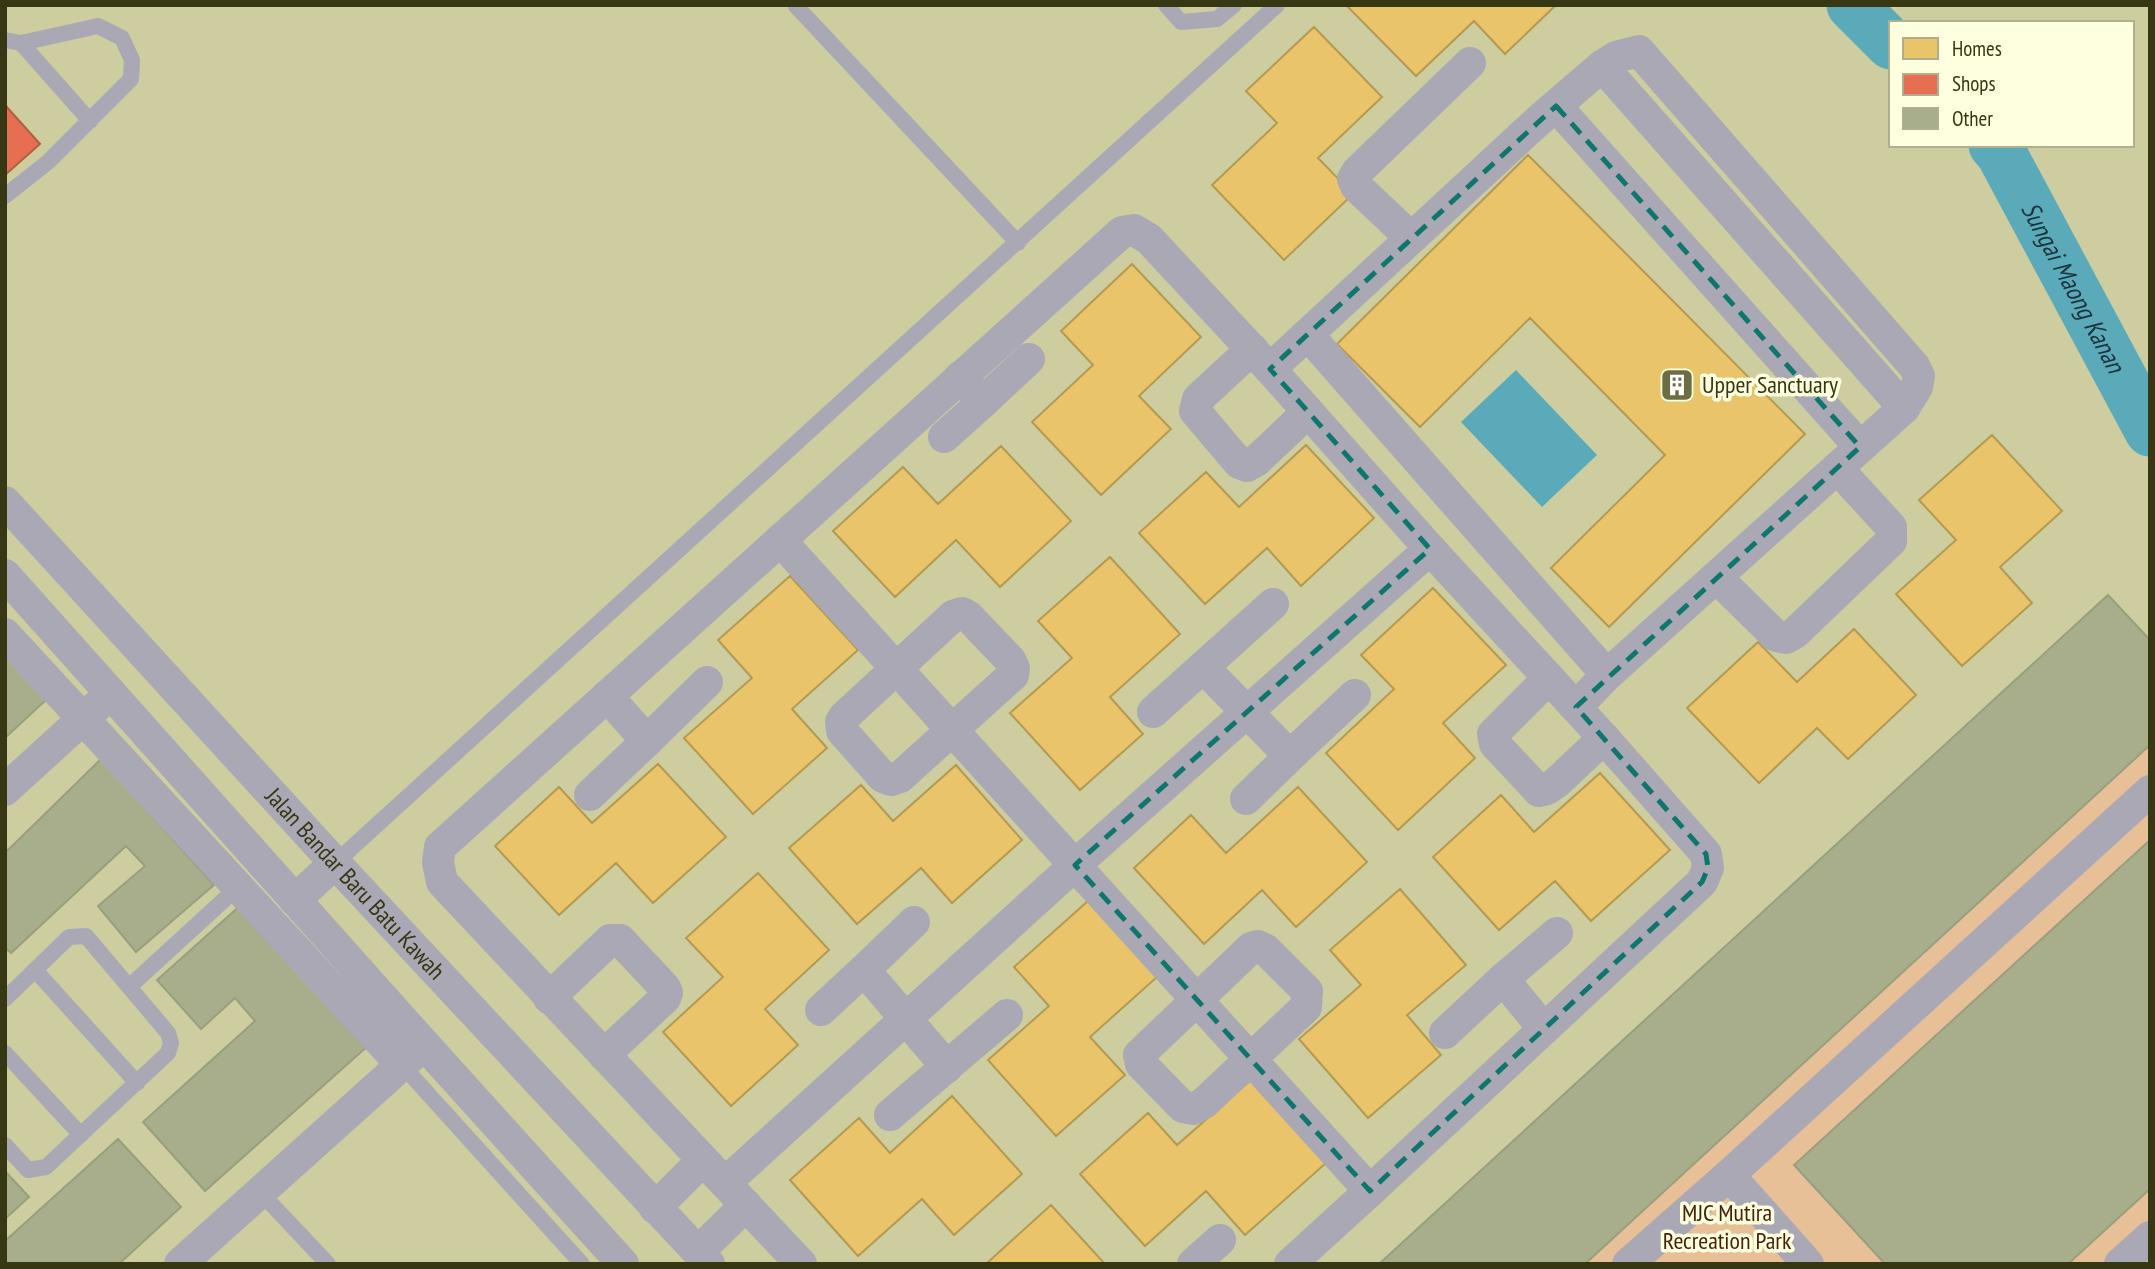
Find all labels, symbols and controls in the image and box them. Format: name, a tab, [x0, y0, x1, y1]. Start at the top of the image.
legend	[1889, 21, 2134, 147]
text: Homes	[1952, 35, 2002, 62]
text: Shops	[1952, 70, 1996, 97]
text: Other	[1952, 105, 1993, 132]
water label: Sungai Maong Kanan	[2014, 196, 2133, 380]
building icon: Upper Sanctuary	[1658, 366, 1696, 404]
place label: Upper Sanctuary	[1702, 369, 1838, 400]
street label: Jalan Bandar Baru Batu Kawah	[258, 780, 452, 986]
park label: MJC Mutira Recreation Park	[1663, 1197, 1792, 1256]

